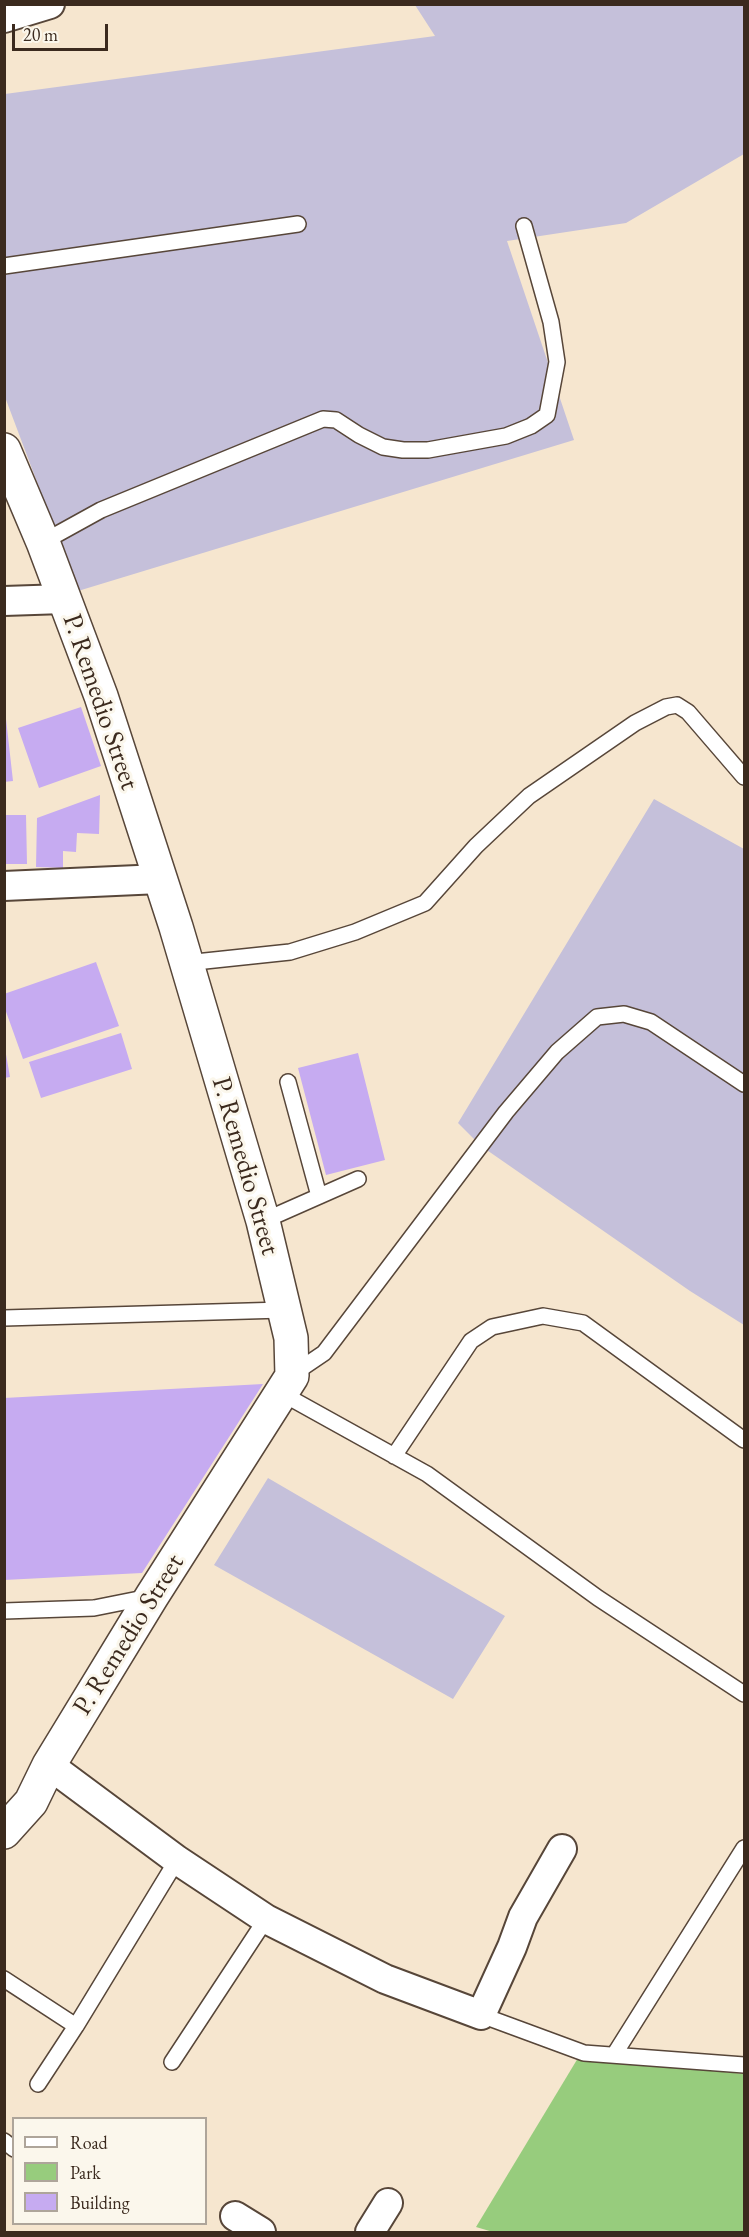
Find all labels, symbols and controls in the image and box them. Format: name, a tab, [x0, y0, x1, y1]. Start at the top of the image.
scale bar	[15, 12, 111, 50]
text: 20 m	[23, 23, 58, 46]
street label: P. Remedio Street	[55, 610, 145, 794]
street label: P. Remedio Street	[204, 1073, 286, 1259]
street label: P. Remedio Street	[67, 1548, 191, 1722]
legend	[12, 2117, 207, 2225]
text: Road	[70, 2131, 108, 2154]
text: Park	[70, 2161, 101, 2184]
text: Building	[70, 2191, 130, 2214]

